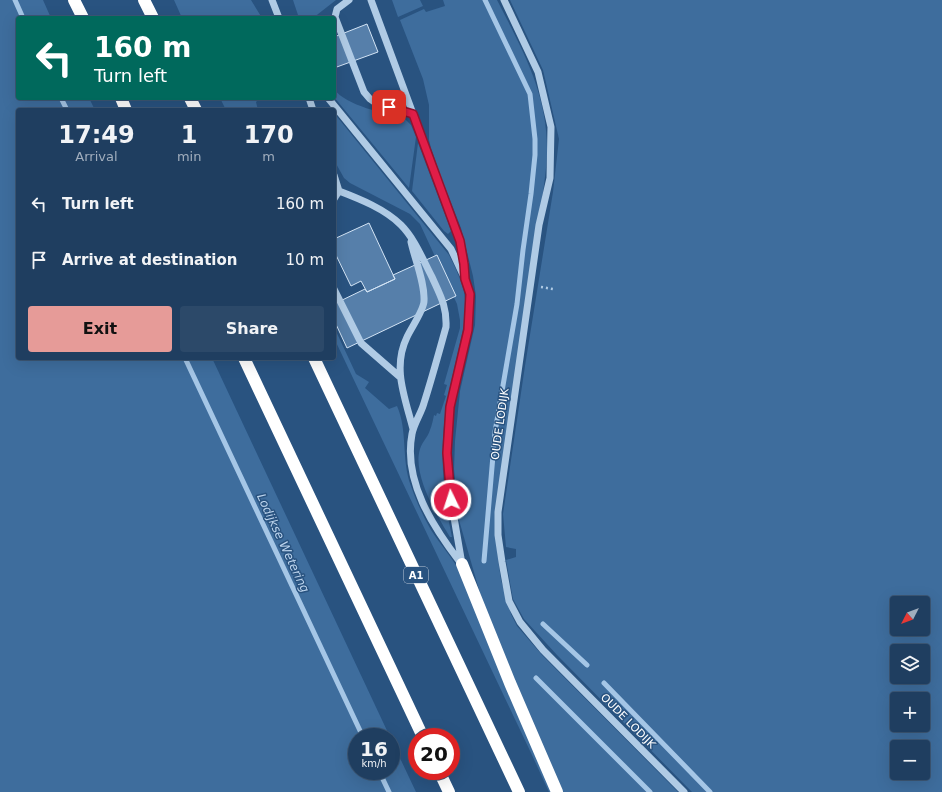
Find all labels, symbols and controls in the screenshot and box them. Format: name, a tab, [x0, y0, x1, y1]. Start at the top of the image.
text: 160 m	[94, 31, 191, 64]
icon: left	[28, 32, 80, 84]
text: Turn left	[94, 65, 167, 86]
pin	[372, 90, 406, 124]
icon: arrive	[378, 96, 400, 118]
text: 17:49	[58, 121, 135, 149]
text: 1	[181, 121, 197, 149]
text: 170	[244, 121, 294, 149]
text: Arrival	[75, 149, 118, 164]
text: min	[177, 149, 201, 164]
text: m	[262, 149, 275, 164]
icon: left	[28, 193, 50, 215]
text: Turn left	[62, 195, 134, 213]
text: 160 m	[276, 195, 324, 213]
icon: arrive	[28, 249, 50, 271]
text: Arrive at destination	[62, 251, 237, 269]
text: 10 m	[286, 251, 324, 269]
button: Exit	[28, 306, 172, 352]
button: Share	[180, 306, 324, 352]
street label: OUDE LODIJK	[489, 387, 512, 461]
position arrow	[430, 479, 472, 521]
water label: Lodijkse Wetering	[254, 491, 312, 595]
road number: A1	[404, 567, 428, 583]
north arrow	[890, 596, 930, 636]
map controls	[890, 596, 930, 780]
button: layers	[890, 644, 930, 684]
street label: OUDE LODIJK	[598, 691, 659, 752]
button: +	[890, 692, 930, 732]
speed limit sign: 20	[408, 728, 460, 780]
text: 16	[360, 737, 388, 761]
button: −	[890, 740, 930, 780]
text: km/h	[361, 758, 387, 769]

